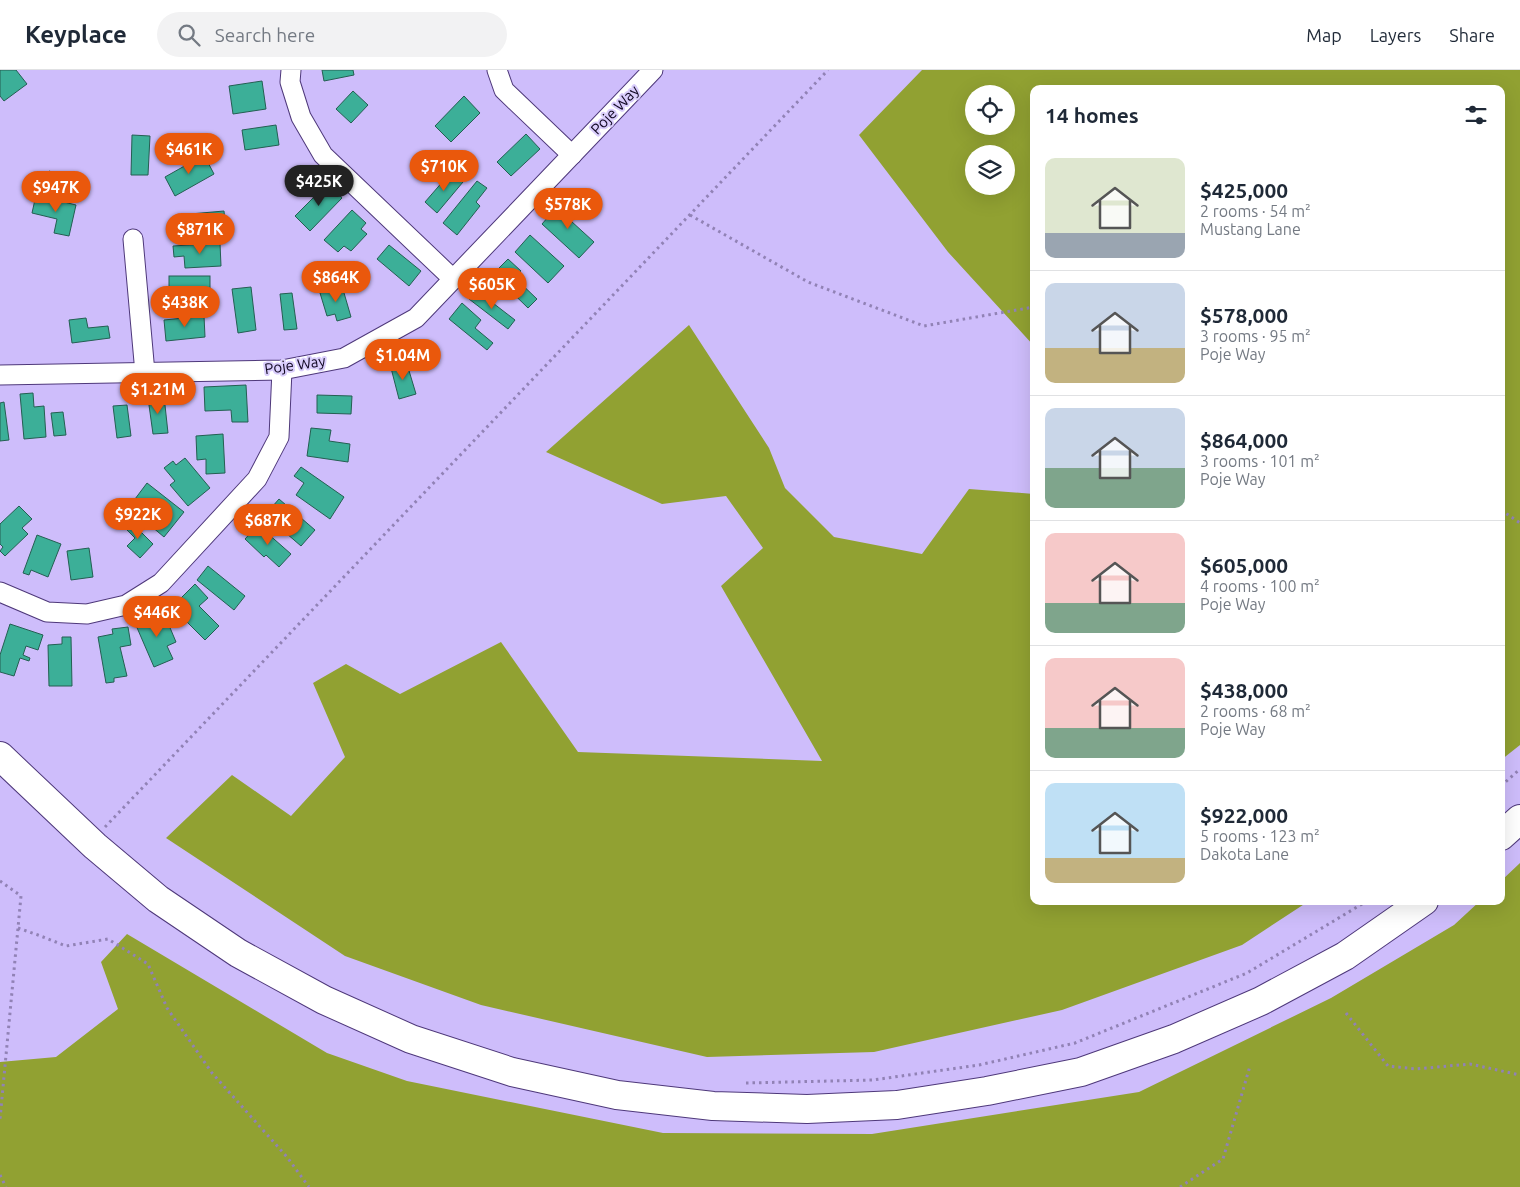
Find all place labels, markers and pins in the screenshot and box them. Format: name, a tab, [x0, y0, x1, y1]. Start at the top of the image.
pin: $461K	[154, 132, 224, 175]
pin: $710K	[409, 150, 479, 192]
pin: $425K	[284, 164, 354, 207]
pin: $947K	[21, 170, 91, 213]
pin: $578K	[533, 188, 603, 230]
pin: $871K	[165, 212, 235, 255]
pin: $864K	[301, 260, 371, 303]
pin: $605K	[457, 268, 527, 310]
pin: $438K	[150, 286, 220, 328]
pin: $1.04M	[362, 338, 444, 381]
pin: $1.21M	[117, 372, 199, 415]
pin: $922K	[103, 498, 173, 540]
pin: $687K	[233, 504, 303, 546]
pin: $446K	[122, 596, 192, 638]

